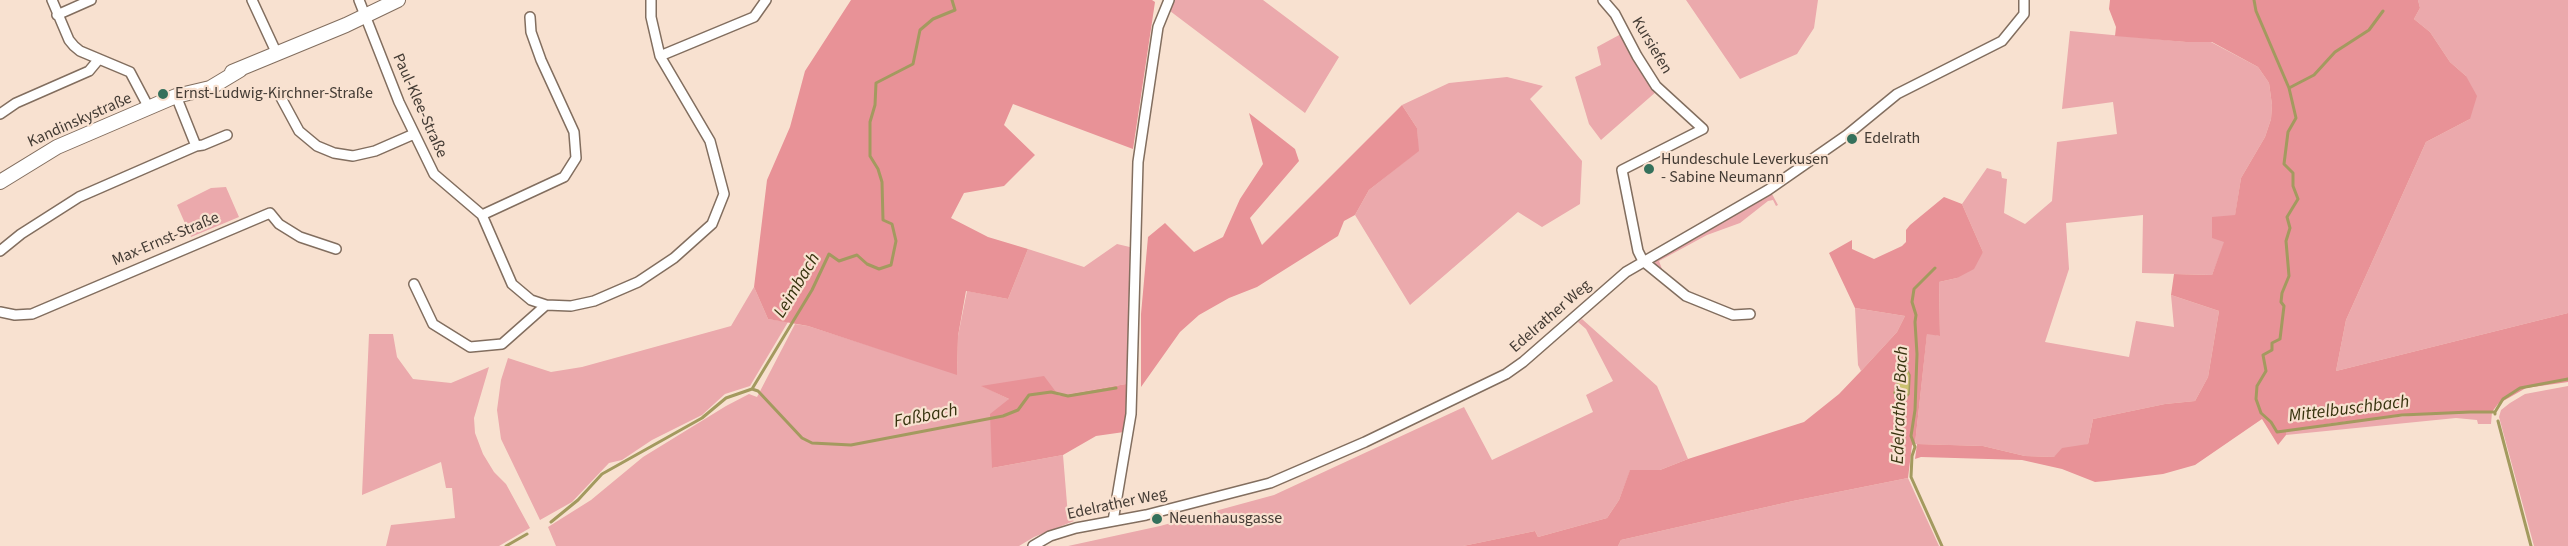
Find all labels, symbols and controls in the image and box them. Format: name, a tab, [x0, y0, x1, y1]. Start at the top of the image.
street label: Kursiefen	[1627, 14, 1675, 78]
street label: Paul-Klee-Straße	[387, 51, 451, 161]
place label: Ernst-Ludwig-Kirchner-Straße	[175, 84, 373, 104]
marker: Ernst-Ludwig-Kirchner-Straße	[156, 87, 170, 101]
street label: Kandinskystraße	[25, 89, 135, 153]
place label: Edelrath	[1864, 129, 1920, 149]
marker: Edelrath	[1845, 132, 1859, 146]
place label: Hundeschule Leverkusen - Sabine Neumann	[1661, 150, 1829, 188]
marker: Hundeschule Leverkusen - Sabine Neumann	[1642, 162, 1656, 176]
street label: Max-Ernst-Straße	[110, 209, 222, 271]
water label: Leimbach	[770, 250, 826, 322]
street label: Edelrather Weg	[1506, 276, 1596, 358]
water label: Edelrather Bach	[1888, 346, 1914, 464]
water label: Mittelbuschbach	[2287, 392, 2411, 428]
water label: Faßbach	[892, 400, 960, 434]
street label: Edelrather Weg	[1065, 485, 1169, 525]
place label: Neuenhausgasse	[1169, 509, 1282, 529]
marker: Neuenhausgasse	[1150, 512, 1164, 526]

